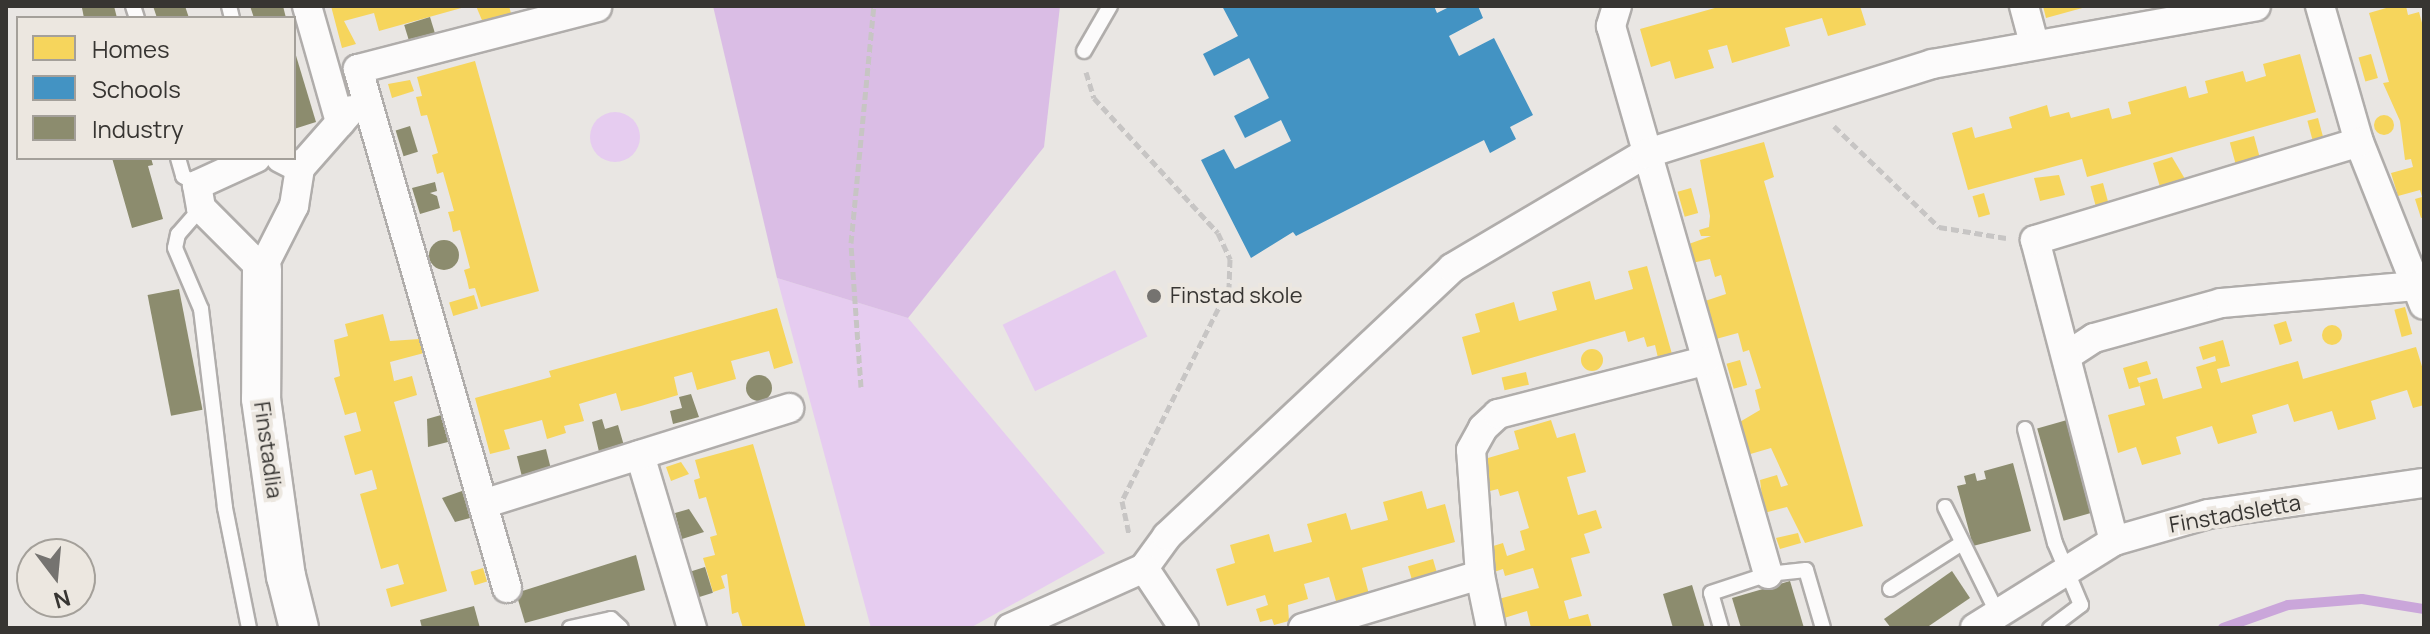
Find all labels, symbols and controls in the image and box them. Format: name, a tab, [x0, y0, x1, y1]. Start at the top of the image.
legend	[16, 16, 296, 160]
text: Homes	[92, 32, 170, 65]
text: Schools	[92, 72, 181, 105]
text: Industry	[92, 112, 184, 145]
place label: Finstad skole	[1170, 283, 1303, 309]
marker: Finstad skole	[1145, 287, 1163, 305]
street label: Finstadlia	[248, 400, 288, 500]
street label: Finstadsletta	[2167, 489, 2303, 539]
north arrow	[16, 538, 96, 618]
text: N	[50, 583, 74, 616]

